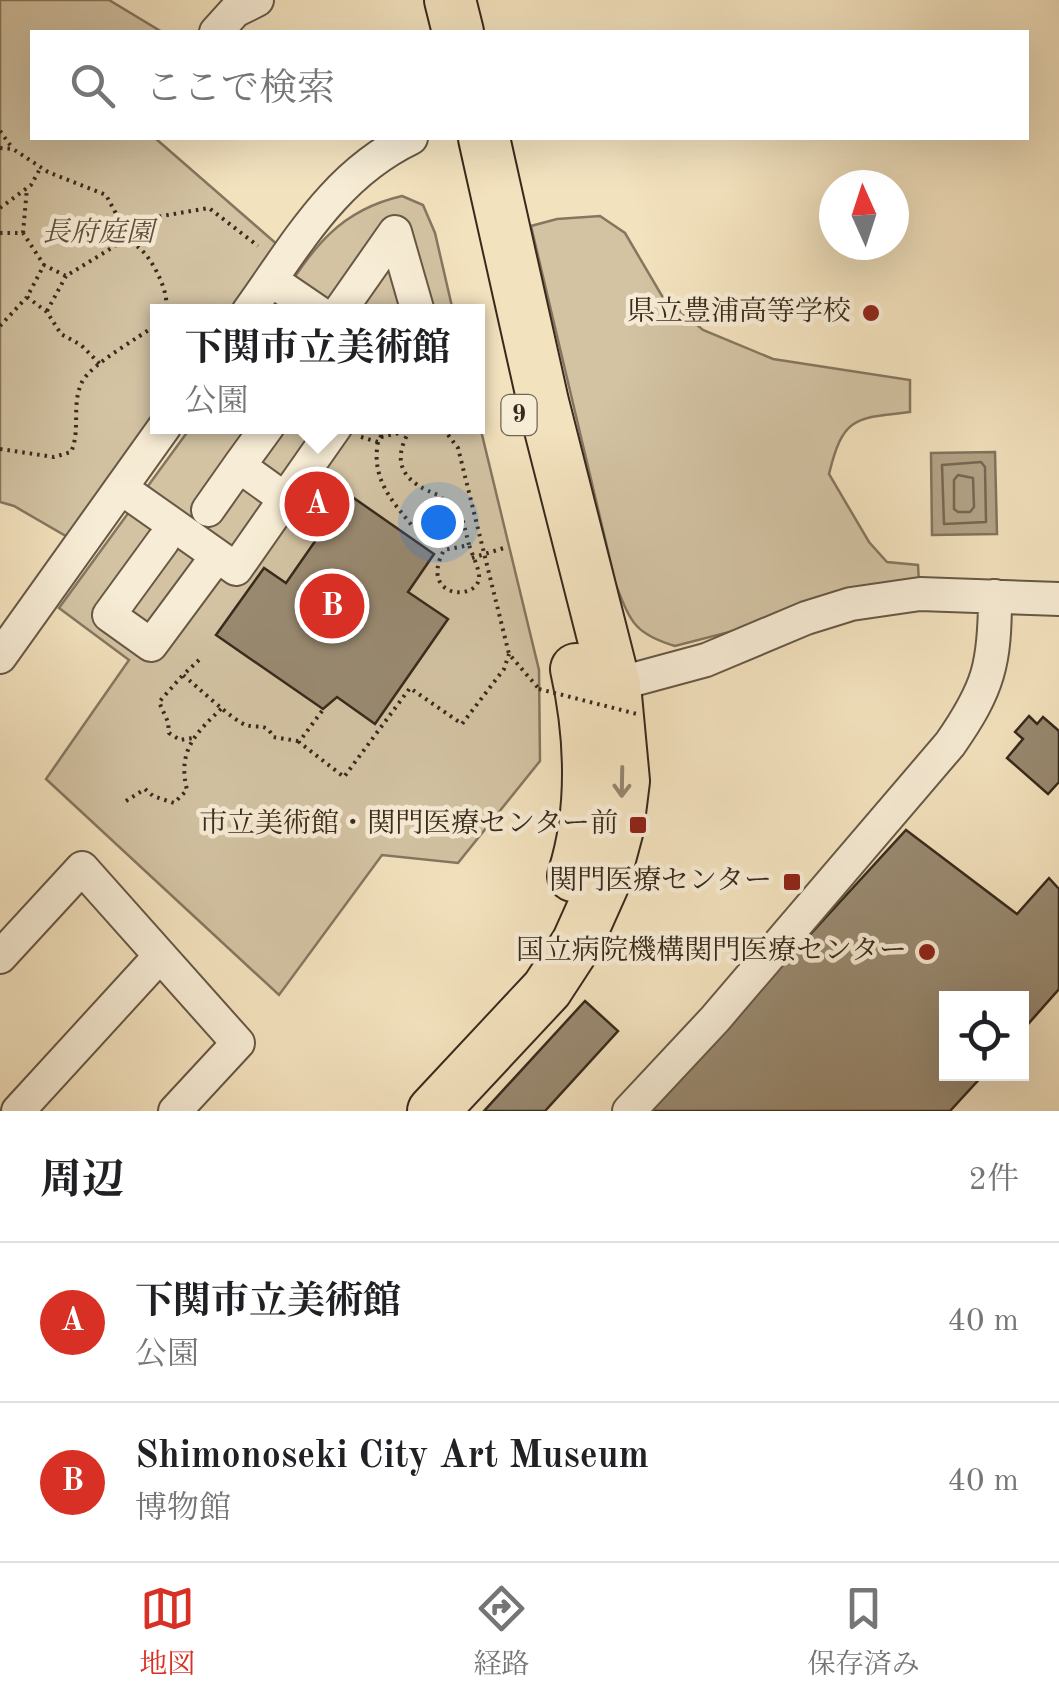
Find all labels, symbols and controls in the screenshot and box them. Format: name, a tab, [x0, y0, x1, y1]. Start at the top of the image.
search box	[30, 30, 1029, 140]
icon: search	[65, 58, 120, 113]
text: ここで検索	[145, 71, 335, 109]
north arrow	[819, 170, 909, 260]
park label: 長府庭園	[42, 217, 158, 248]
place label: 県立豊浦高等学校	[627, 296, 851, 327]
marker: 県立豊浦高等学校	[860, 302, 882, 324]
popup	[150, 304, 485, 434]
text: 下関市立美術館	[184, 331, 451, 369]
text: 公園	[184, 387, 249, 419]
road number: 9	[502, 395, 536, 435]
pin: A	[284, 466, 350, 542]
your location	[413, 497, 464, 548]
pin: B	[300, 568, 364, 644]
one-way arrow	[613, 766, 632, 798]
place label: 市立美術館・関門医療センター前	[199, 808, 618, 839]
marker: 市立美術館・関門医療センター前	[627, 814, 649, 836]
place label: 関門医療センター	[549, 865, 772, 896]
marker: 関門医療センター	[781, 871, 803, 893]
place label: 国立病院機構関門医療センター	[516, 935, 907, 966]
marker: 国立病院機構関門医療センター	[916, 941, 938, 963]
map controls	[939, 991, 1029, 1081]
button: locate	[939, 991, 1029, 1081]
text: 周辺	[40, 1161, 124, 1203]
text: 2件	[968, 1165, 1019, 1197]
text: 下関市立美術館	[135, 1284, 401, 1322]
text: A	[60, 1306, 85, 1338]
text: 40 m	[948, 1306, 1019, 1338]
text: 公園	[135, 1340, 199, 1372]
text: Shimonoseki City Art Museum	[135, 1438, 649, 1476]
text: B	[61, 1466, 84, 1498]
text: 40 m	[948, 1466, 1019, 1498]
text: 博物館	[135, 1494, 231, 1526]
tab: 地図	[139, 1581, 195, 1684]
tab: 経路	[473, 1581, 530, 1684]
tab: 保存済み	[808, 1581, 920, 1684]

